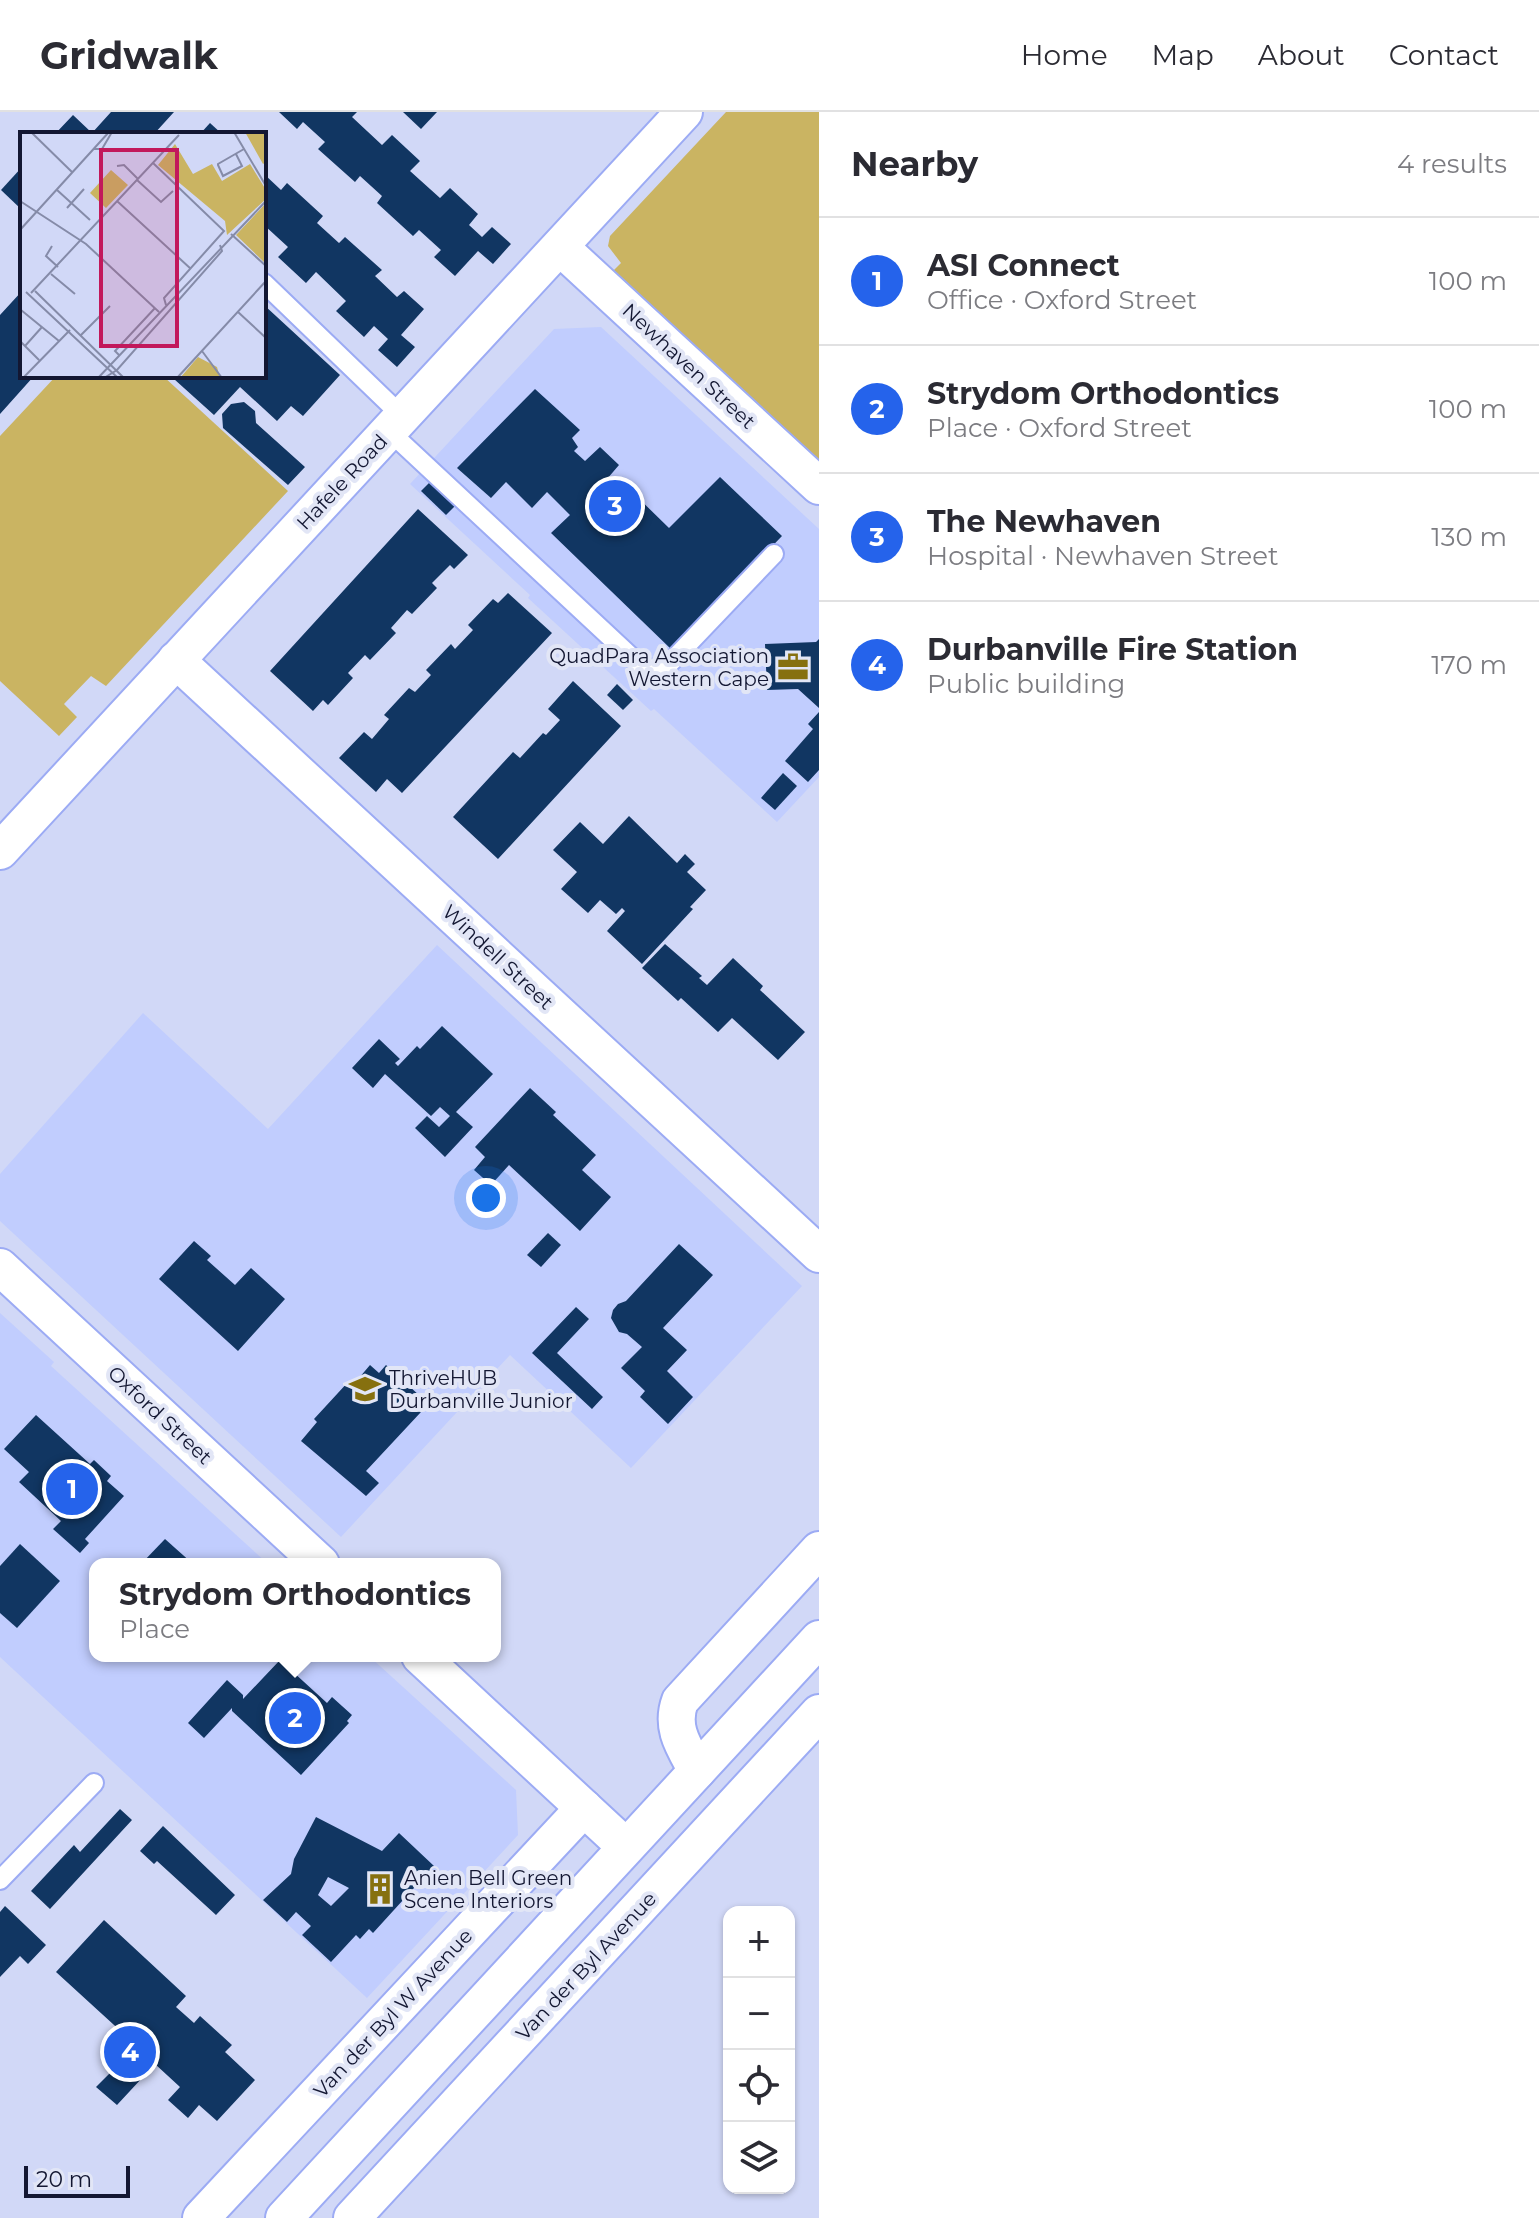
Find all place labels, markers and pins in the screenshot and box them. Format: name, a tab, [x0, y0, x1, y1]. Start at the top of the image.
pin: 3	[589, 476, 641, 536]
place label: QuadPara Association Western Cape	[549, 644, 769, 691]
office icon: QuadPara Association Western Cape	[776, 650, 810, 684]
place label: ThriveHUB Durbanville Junior	[389, 1366, 573, 1413]
school or university icon: ThriveHUB Durbanville Junior	[348, 1372, 382, 1406]
pin: 1	[46, 1459, 98, 1519]
pin: 2	[269, 1688, 321, 1748]
place label: Anien Bell Green Scene Interiors	[404, 1866, 572, 1913]
building icon: Anien Bell Green Scene Interiors	[363, 1872, 397, 1906]
pin: 4	[104, 2022, 156, 2082]

